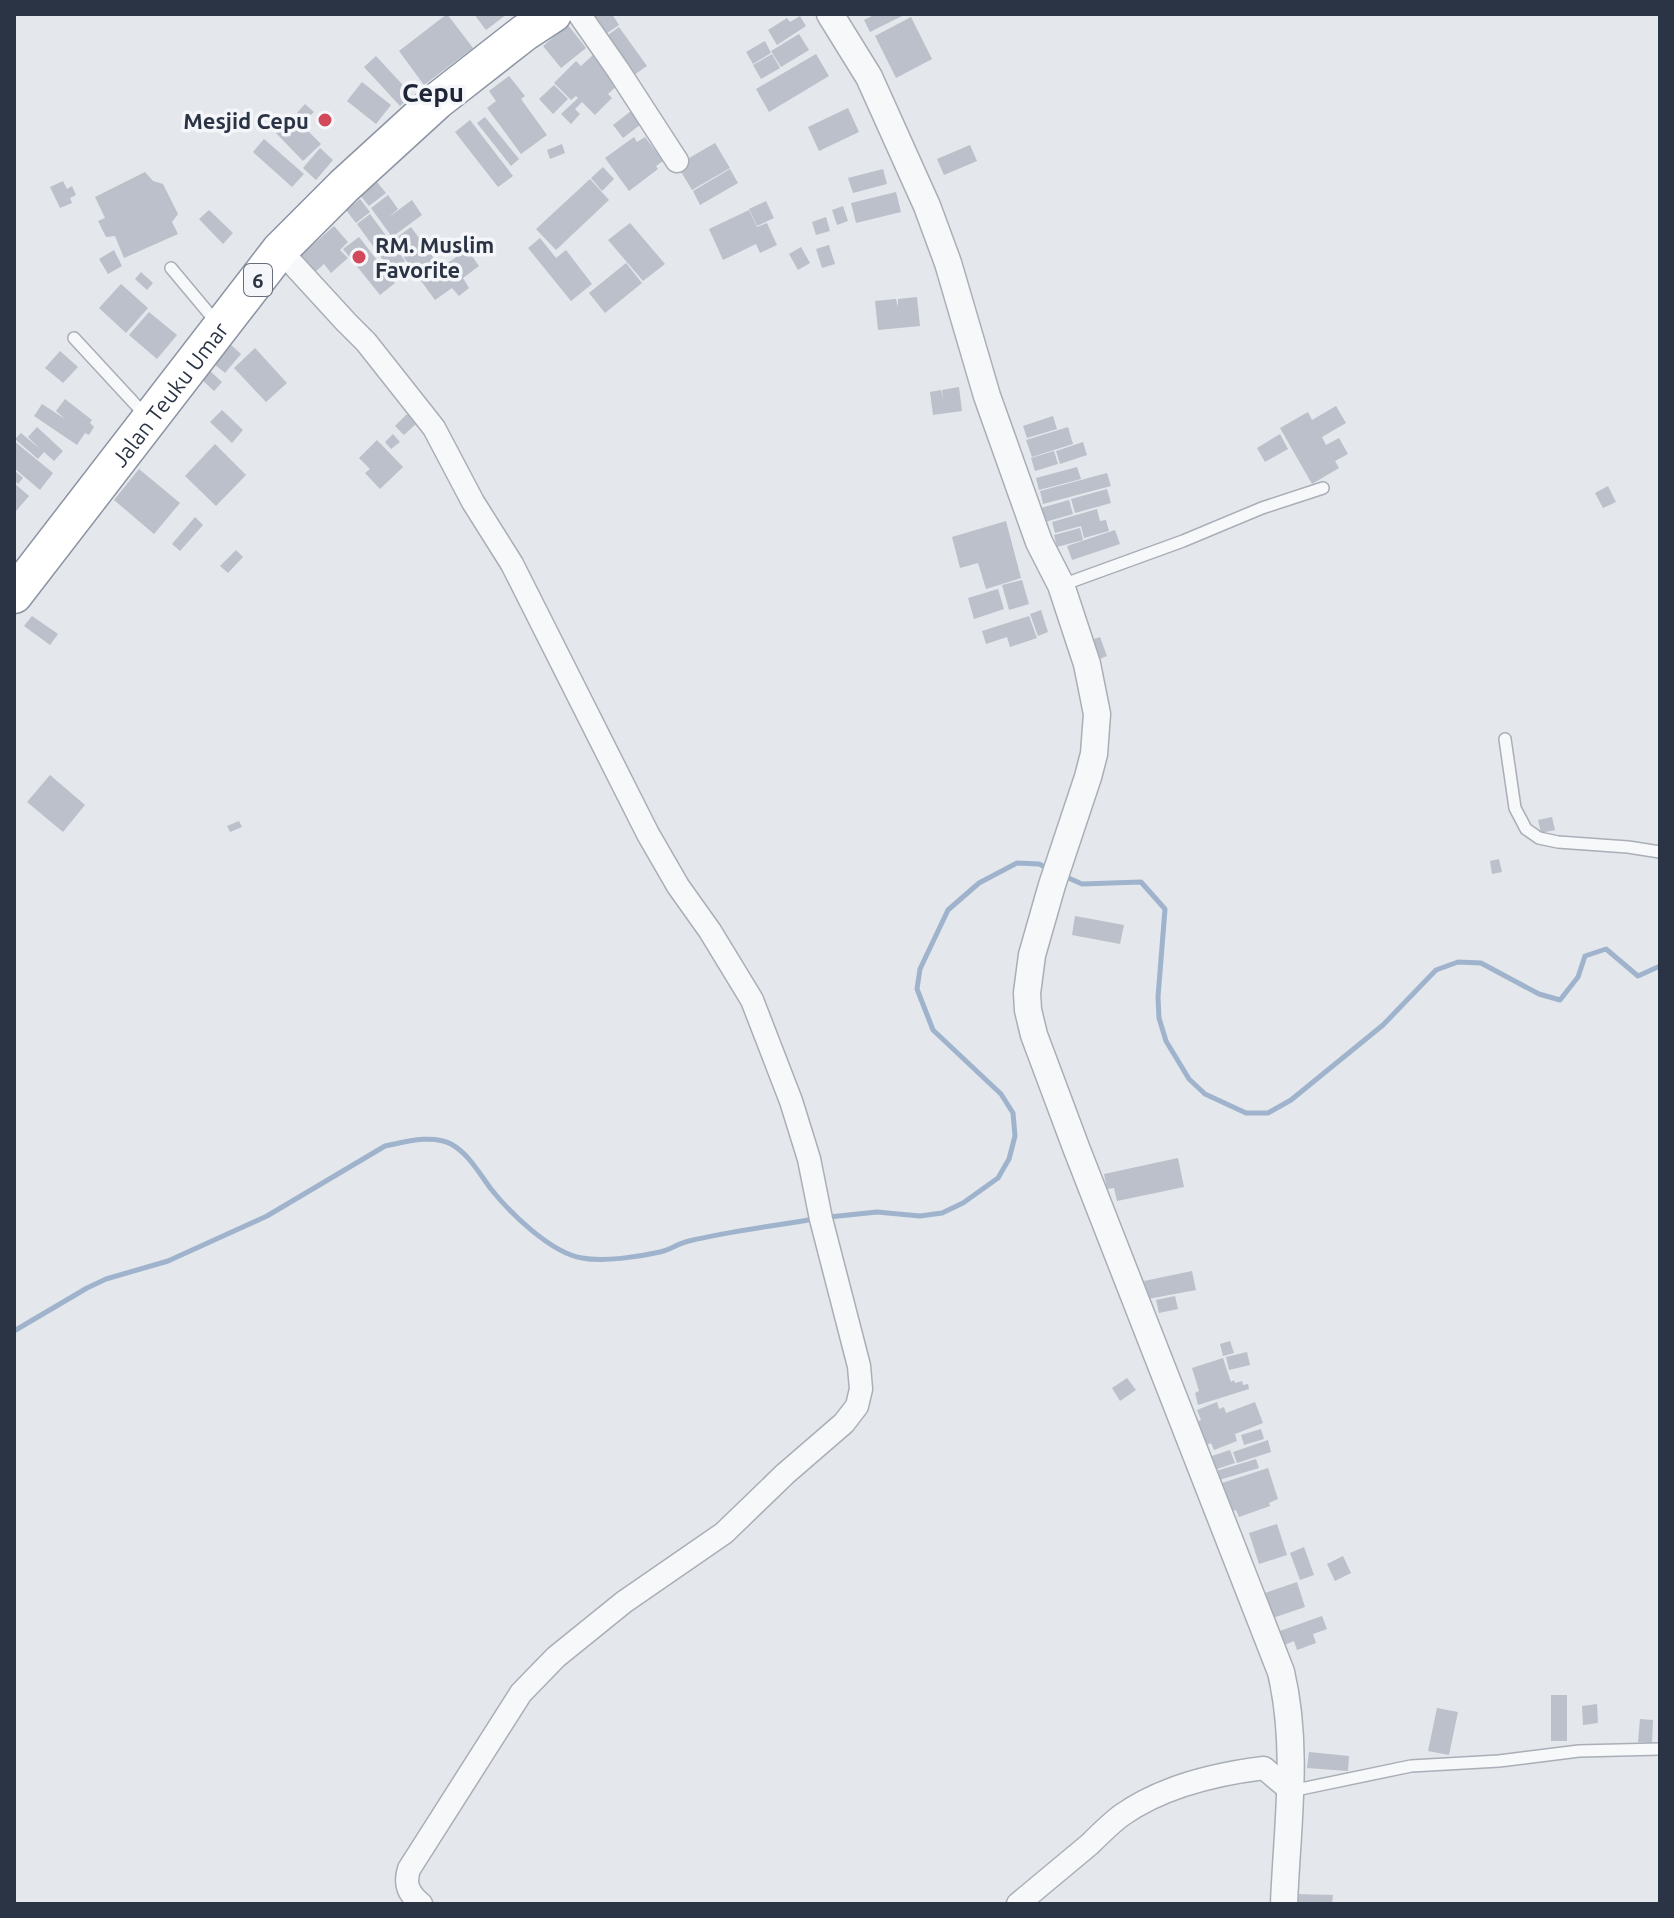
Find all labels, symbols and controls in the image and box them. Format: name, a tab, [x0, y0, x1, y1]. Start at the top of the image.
district label: Cepu	[402, 78, 464, 107]
place label: Mesjid Cepu	[183, 108, 309, 133]
marker: Mesjid Cepu	[316, 111, 334, 129]
place label: RM. Muslim Favorite	[375, 232, 494, 282]
marker: RM. Muslim Favorite	[350, 248, 368, 266]
road number: 6	[244, 264, 272, 296]
street label: Jalan Teuku Umar	[106, 316, 233, 471]

